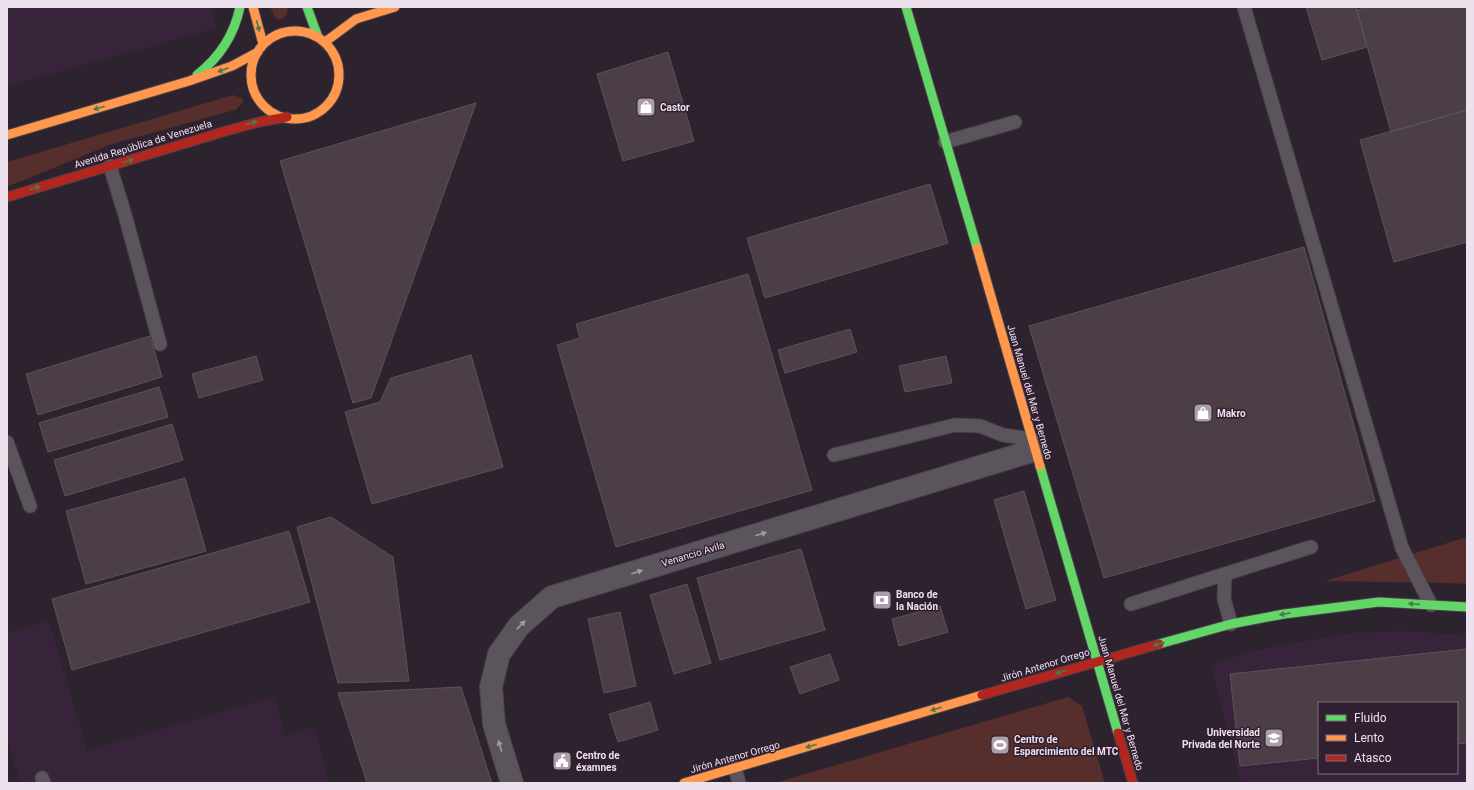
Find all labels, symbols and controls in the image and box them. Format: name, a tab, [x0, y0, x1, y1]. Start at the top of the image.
one-way arrow	[255, 20, 261, 32]
one-way arrow	[217, 67, 229, 73]
shop icon: Castor	[635, 96, 657, 118]
place label: Castor	[660, 102, 690, 113]
one-way arrow	[93, 105, 105, 111]
street label: Avenida República de Venezuela	[73, 118, 213, 170]
one-way arrow	[246, 120, 259, 126]
one-way arrow	[122, 158, 134, 164]
one-way arrow	[30, 185, 42, 191]
street label: Juan Manuel del Mar y Bernedo	[1005, 323, 1055, 461]
shop icon: Makro	[1192, 402, 1214, 424]
place label: Makro	[1217, 408, 1246, 419]
one-way arrow	[755, 531, 767, 537]
street label: Venancio Avila	[660, 539, 726, 569]
one-way arrow	[631, 568, 643, 574]
bank icon: Banco de la Nación	[871, 589, 893, 611]
place label: Banco de la Nación	[896, 589, 938, 612]
one-way arrow	[1408, 601, 1420, 608]
one-way arrow	[1279, 611, 1291, 617]
one-way arrow	[516, 620, 526, 630]
street label: Juan Manuel del Mar y Bernedo	[1096, 634, 1146, 772]
one-way arrow	[1152, 641, 1164, 647]
street label: Jirón Antenor Orrego	[999, 646, 1091, 684]
one-way arrow	[1054, 669, 1066, 675]
legend	[1318, 702, 1458, 774]
one-way arrow	[930, 706, 942, 712]
text: Fluido	[1354, 711, 1387, 725]
place label: Universidad Privada del Norte	[1182, 727, 1261, 750]
school or university icon: Universidad Privada del Norte	[1263, 727, 1285, 749]
text: Lento	[1354, 731, 1384, 745]
sports icon: Centro de Esparcimiento del MTC	[989, 734, 1011, 756]
place label: Centro de Esparcimiento del MTC	[1014, 734, 1119, 757]
one-way arrow	[497, 739, 503, 751]
street label: Jirón Antenor Orrego	[689, 739, 781, 775]
one-way arrow	[805, 743, 817, 749]
public building icon: Centro de éxamnes	[551, 750, 573, 772]
place label: Centro de éxamnes	[576, 750, 620, 773]
text: Atasco	[1354, 751, 1392, 765]

